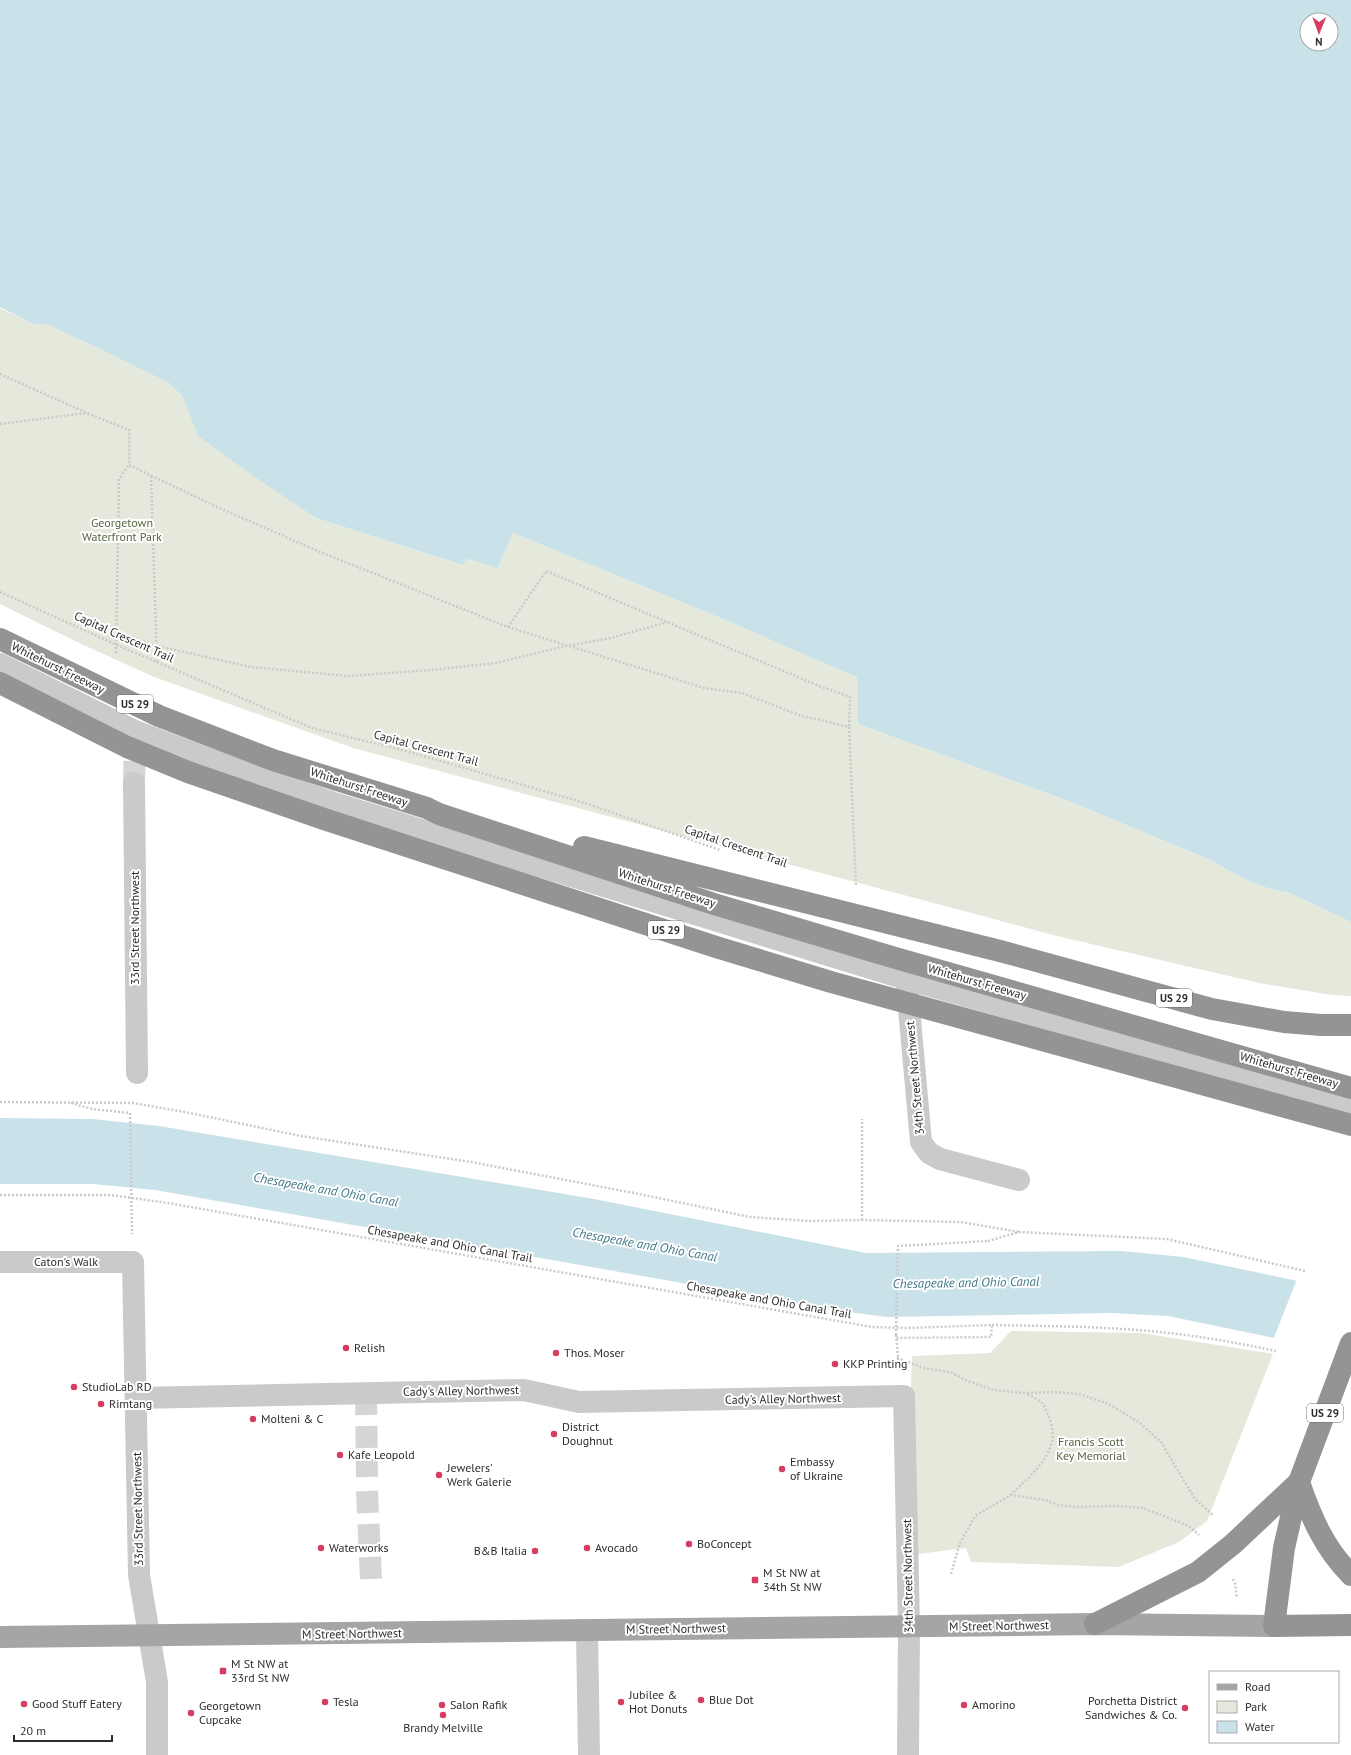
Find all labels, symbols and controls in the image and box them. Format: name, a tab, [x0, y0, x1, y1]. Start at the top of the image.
north arrow	[1299, 12, 1339, 52]
text: N	[1315, 35, 1323, 49]
park label: Georgetown Waterfront Park	[82, 515, 162, 544]
street label: Capital Crescent Trail	[72, 608, 177, 666]
street label: Whitehurst Freeway	[9, 639, 108, 697]
road number: US 29	[117, 695, 153, 713]
street label: Capital Crescent Trail	[372, 726, 481, 769]
street label: Whitehurst Freeway	[308, 764, 410, 810]
street label: Capital Crescent Trail	[683, 821, 790, 870]
street label: Whitehurst Freeway	[616, 865, 718, 911]
street label: 33rd Street Northwest	[127, 871, 142, 985]
road number: US 29	[648, 921, 684, 939]
street label: Whitehurst Freeway	[926, 960, 1029, 1003]
road number: US 29	[1156, 989, 1192, 1007]
street label: 34th Street Northwest	[902, 1020, 927, 1136]
street label: Whitehurst Freeway	[1238, 1048, 1341, 1091]
water label: Chesapeake and Ohio Canal	[252, 1168, 400, 1211]
street label: Chesapeake and Ohio Canal Trail	[366, 1222, 534, 1266]
water label: Chesapeake and Ohio Canal	[571, 1223, 719, 1266]
street label: Caton's Walk	[34, 1254, 98, 1269]
water label: Chesapeake and Ohio Canal	[892, 1273, 1040, 1292]
street label: Chesapeake and Ohio Canal Trail	[685, 1278, 853, 1322]
place label: Relish	[354, 1340, 385, 1355]
marker: Relish	[341, 1343, 351, 1353]
place label: Thos. Moser	[564, 1345, 625, 1360]
marker: Thos. Moser	[551, 1348, 561, 1358]
place label: KKP Printing	[843, 1356, 908, 1371]
marker: KKP Printing	[830, 1359, 840, 1369]
place label: StudioLab RD	[82, 1379, 152, 1394]
marker: StudioLab RD	[69, 1382, 79, 1392]
street label: Cady's Alley Northwest	[403, 1382, 519, 1399]
street label: Cady's Alley Northwest	[725, 1390, 841, 1407]
place label: Rimtang	[109, 1396, 152, 1411]
marker: Rimtang	[96, 1399, 106, 1409]
road number: US 29	[1307, 1404, 1343, 1422]
place label: Molteni & C	[261, 1411, 323, 1426]
marker: Molteni & C	[248, 1414, 258, 1424]
place label: District Doughnut	[562, 1419, 613, 1448]
marker: District Doughnut	[549, 1429, 559, 1439]
park label: Francis Scott Key Memorial	[1056, 1434, 1126, 1463]
place label: Kafe Leopold	[348, 1447, 415, 1462]
marker: Kafe Leopold	[335, 1450, 345, 1460]
street label: 33rd Street Northwest	[129, 1452, 146, 1566]
place label: Embassy of Ukraine	[790, 1454, 843, 1483]
place label: Jewelers' Werk Galerie	[446, 1460, 512, 1489]
marker: Embassy of Ukraine	[777, 1464, 787, 1474]
marker: Jewelers' Werk Galerie	[434, 1470, 444, 1480]
street label: 34th Street Northwest	[899, 1519, 916, 1633]
place label: BoConcept	[697, 1536, 752, 1551]
marker: BoConcept	[684, 1539, 694, 1549]
place label: Waterworks	[329, 1540, 389, 1555]
place label: Avocado	[595, 1540, 638, 1555]
marker: Waterworks	[316, 1543, 326, 1553]
place label: B&B Italia	[474, 1543, 527, 1558]
marker: Avocado	[582, 1543, 592, 1553]
marker: B&B Italia	[530, 1546, 540, 1556]
place label: M St NW at 34th St NW	[763, 1565, 822, 1594]
marker: M St NW at 34th St NW	[750, 1575, 760, 1585]
street label: M Street Northwest	[949, 1617, 1049, 1634]
street label: M Street Northwest	[626, 1620, 726, 1637]
street label: M Street Northwest	[302, 1625, 402, 1642]
place label: M St NW at 33rd St NW	[231, 1656, 290, 1685]
marker: M St NW at 33rd St NW	[218, 1666, 228, 1676]
legend	[1209, 1671, 1339, 1743]
text: Road	[1245, 1679, 1270, 1694]
place label: Jubilee & Hot Donuts	[628, 1687, 687, 1716]
place label: Blue Dot	[709, 1692, 754, 1707]
place label: Porchetta District Sandwiches & Co.	[1085, 1693, 1177, 1722]
place label: Tesla	[333, 1694, 359, 1709]
marker: Blue Dot	[696, 1695, 706, 1705]
place label: Good Stuff Eatery	[32, 1696, 122, 1711]
marker: Tesla	[320, 1697, 330, 1707]
place label: Salon Rafik	[450, 1697, 507, 1712]
marker: Jubilee & Hot Donuts	[616, 1697, 626, 1707]
place label: Amorino	[972, 1697, 1016, 1712]
place label: Georgetown Cupcake	[199, 1698, 261, 1727]
marker: Good Stuff Eatery	[19, 1699, 29, 1709]
text: Park	[1245, 1699, 1267, 1714]
marker: Salon Rafik	[437, 1700, 447, 1710]
marker: Amorino	[959, 1700, 969, 1710]
marker: Porchetta District Sandwiches & Co.	[1180, 1703, 1190, 1713]
marker: Georgetown Cupcake	[186, 1708, 196, 1718]
marker: Brandy Melville	[438, 1710, 448, 1720]
scale bar	[14, 1717, 112, 1743]
text: Water	[1245, 1719, 1275, 1734]
place label: Brandy Melville	[403, 1720, 483, 1735]
text: 20 m	[20, 1723, 46, 1738]

